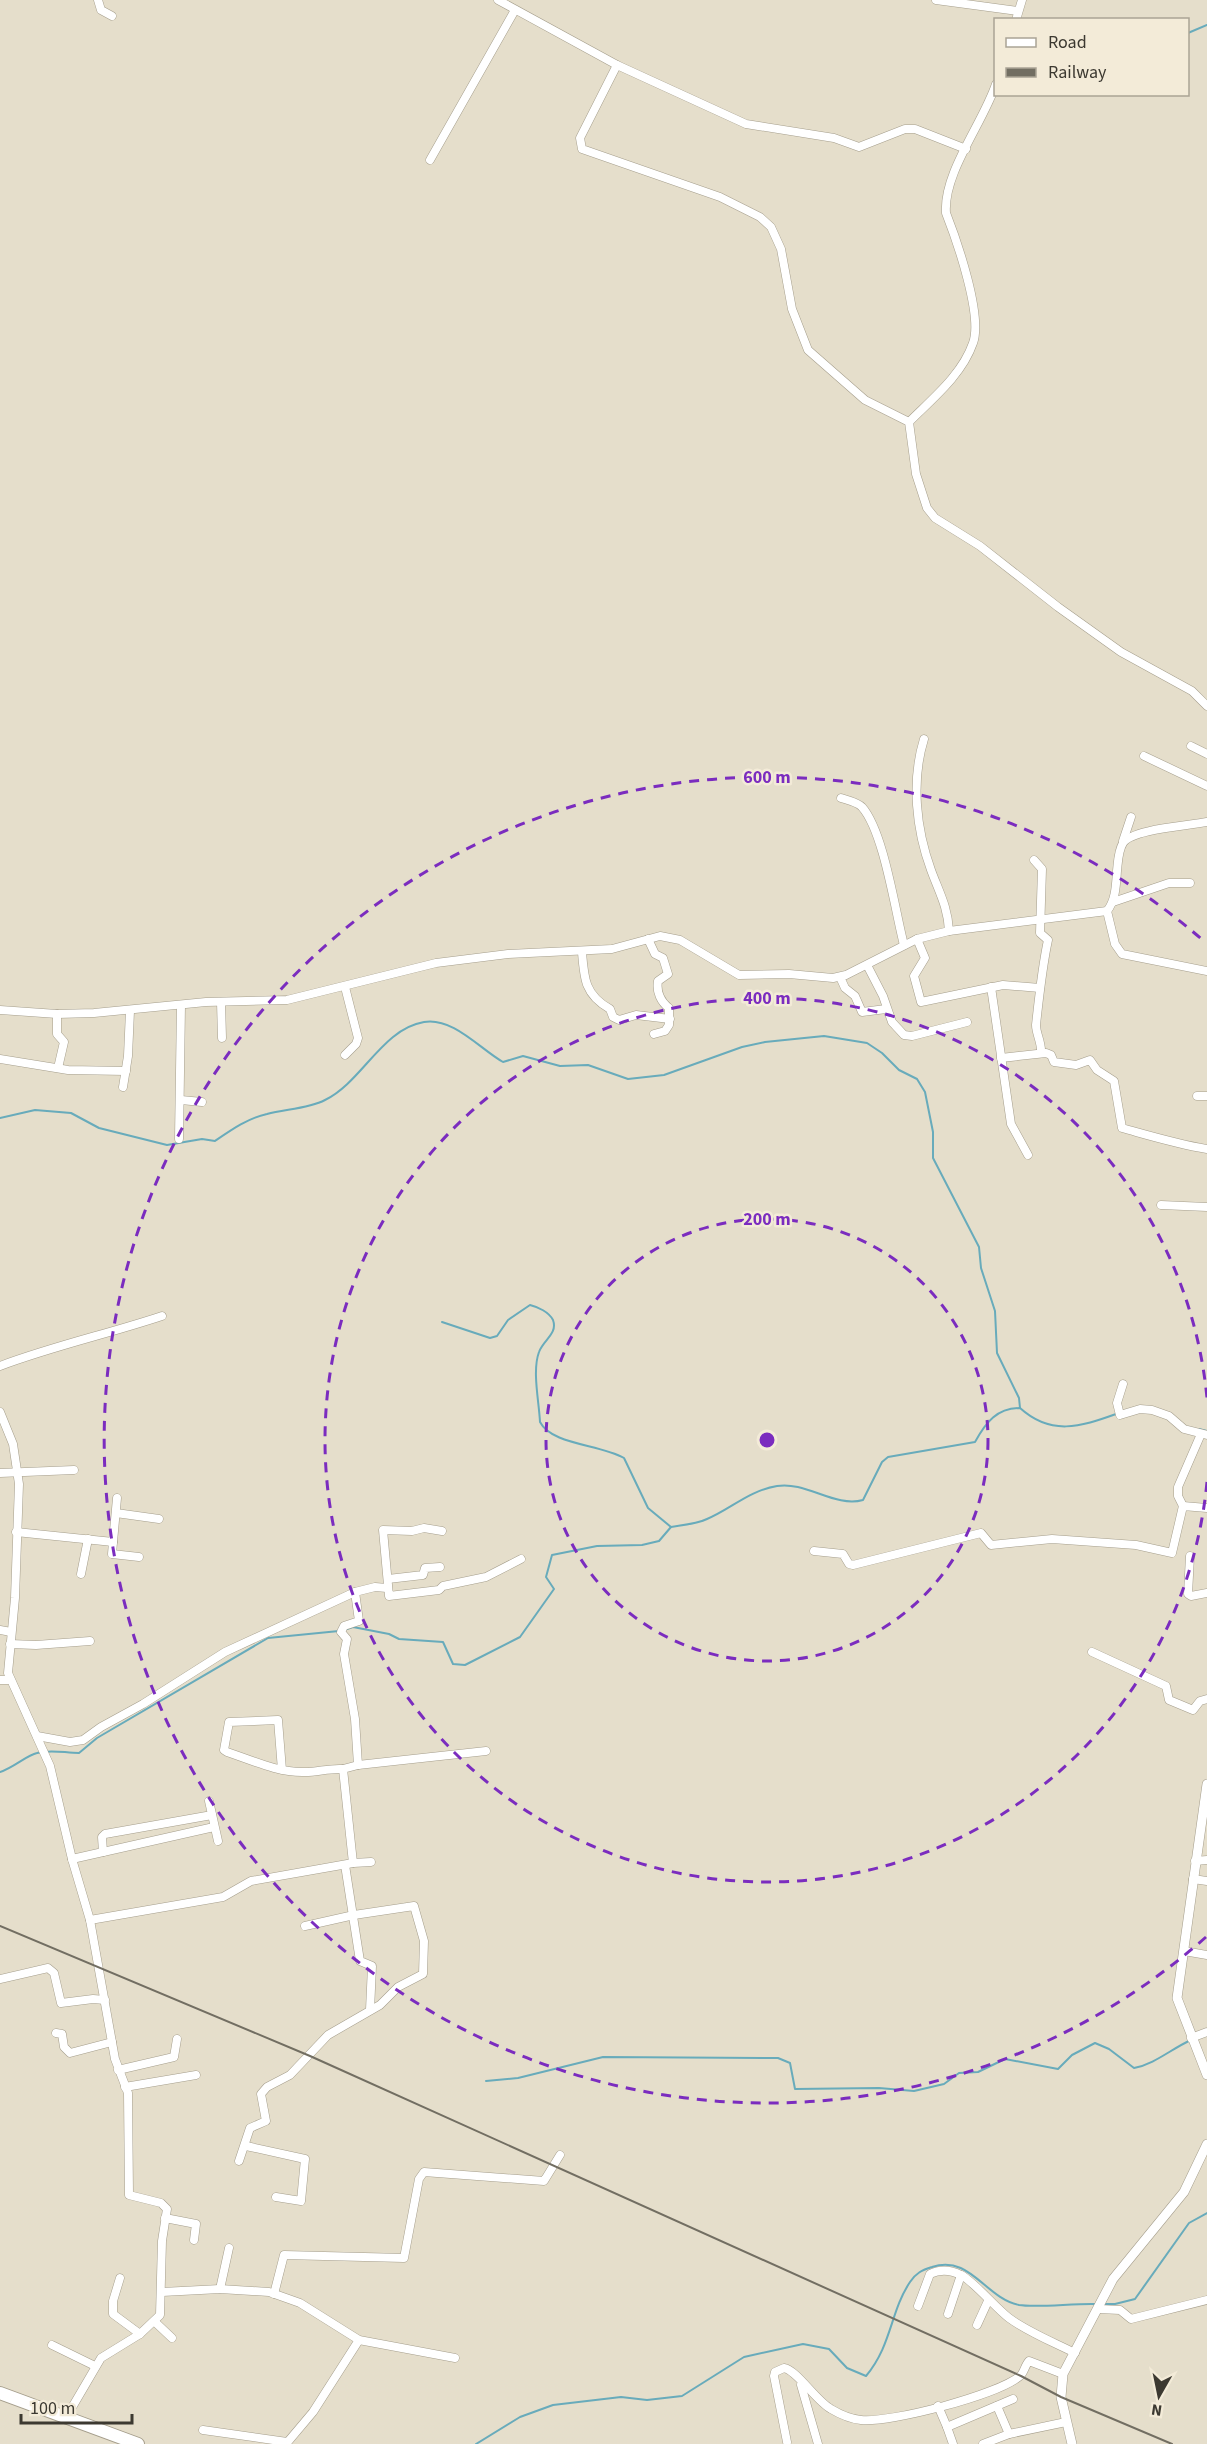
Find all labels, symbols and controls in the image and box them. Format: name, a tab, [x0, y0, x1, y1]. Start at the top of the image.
legend	[994, 18, 1189, 96]
text: Road	[1048, 30, 1087, 55]
text: Railway	[1048, 60, 1107, 85]
text: 600 m	[743, 765, 791, 790]
text: 400 m	[743, 986, 791, 1011]
text: 200 m	[743, 1207, 791, 1232]
centre of rings	[757, 1430, 777, 1450]
north arrow	[1129, 2366, 1189, 2426]
scale bar	[21, 2387, 132, 2425]
text: 100 m	[30, 2396, 75, 2421]
text: N	[1150, 2398, 1164, 2422]

